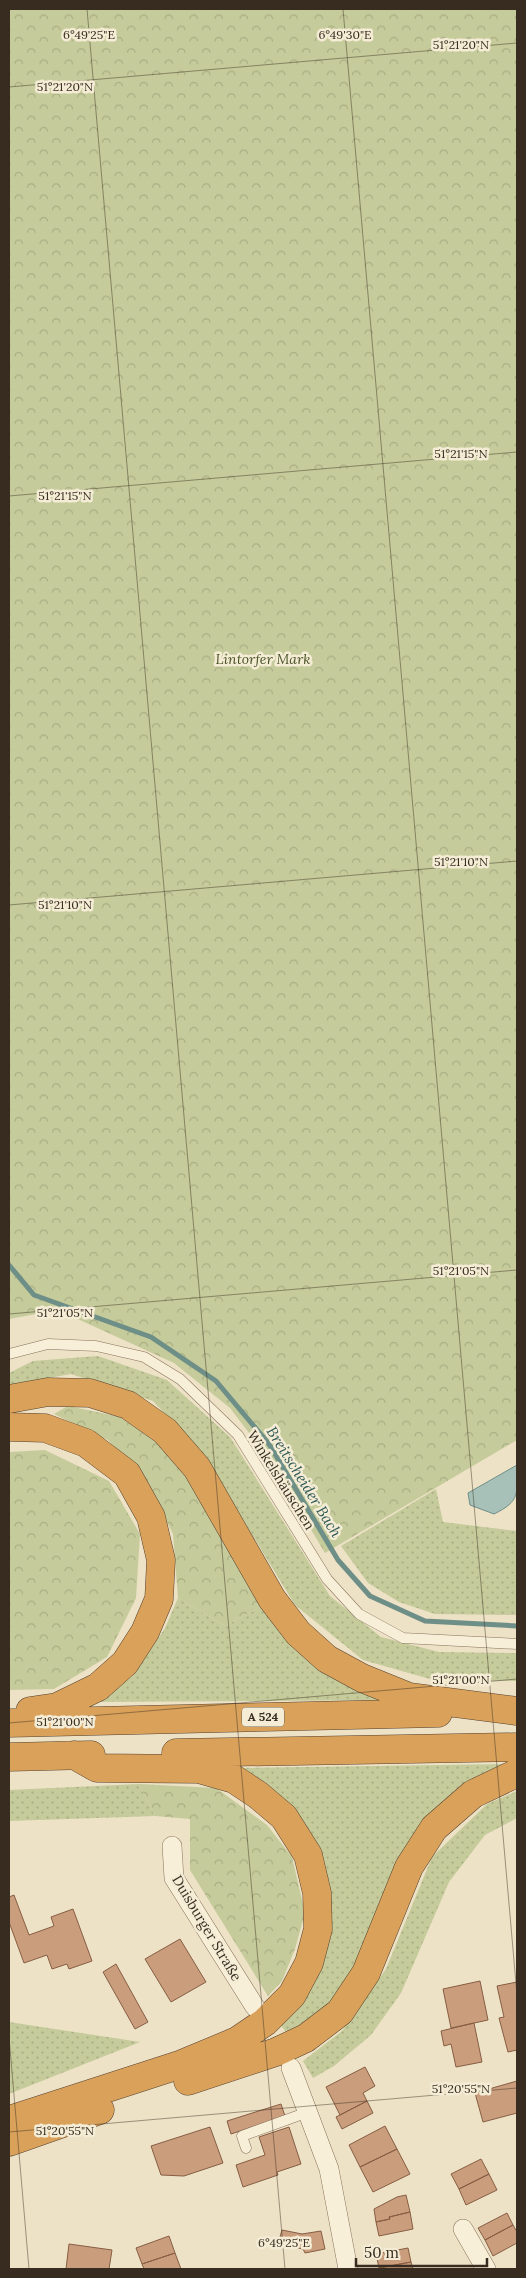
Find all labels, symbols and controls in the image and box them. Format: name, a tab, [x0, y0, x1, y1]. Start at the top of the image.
text: 6°49'25"E	[63, 27, 115, 42]
text: 6°49'30"E	[318, 27, 372, 42]
text: 51°21'20"N	[433, 37, 489, 52]
text: 51°21'20"N	[37, 79, 93, 94]
text: 51°21'15"N	[434, 446, 488, 461]
text: 51°21'15"N	[38, 488, 92, 503]
park label: Lintorfer Mark	[216, 650, 310, 668]
text: 51°21'10"N	[434, 854, 488, 869]
text: 51°21'10"N	[38, 897, 92, 912]
text: 51°21'05"N	[433, 1263, 489, 1278]
text: 51°21'05"N	[37, 1305, 93, 1320]
water label: Breitscheider Bach	[263, 1423, 346, 1541]
street label: Winkelshäuschen	[243, 1427, 319, 1533]
text: 51°21'00"N	[432, 1672, 490, 1687]
road number: A 524	[242, 1708, 284, 1726]
text: 51°21'00"N	[36, 1714, 94, 1729]
street label: Duisburger Straße	[168, 1872, 246, 1985]
text: 51°20'55"N	[432, 2081, 490, 2096]
text: 51°20'55"N	[36, 2123, 94, 2138]
text: 6°49'25"E	[258, 2235, 310, 2250]
scale bar	[356, 2236, 487, 2268]
text: 50 m	[364, 2243, 399, 2262]

